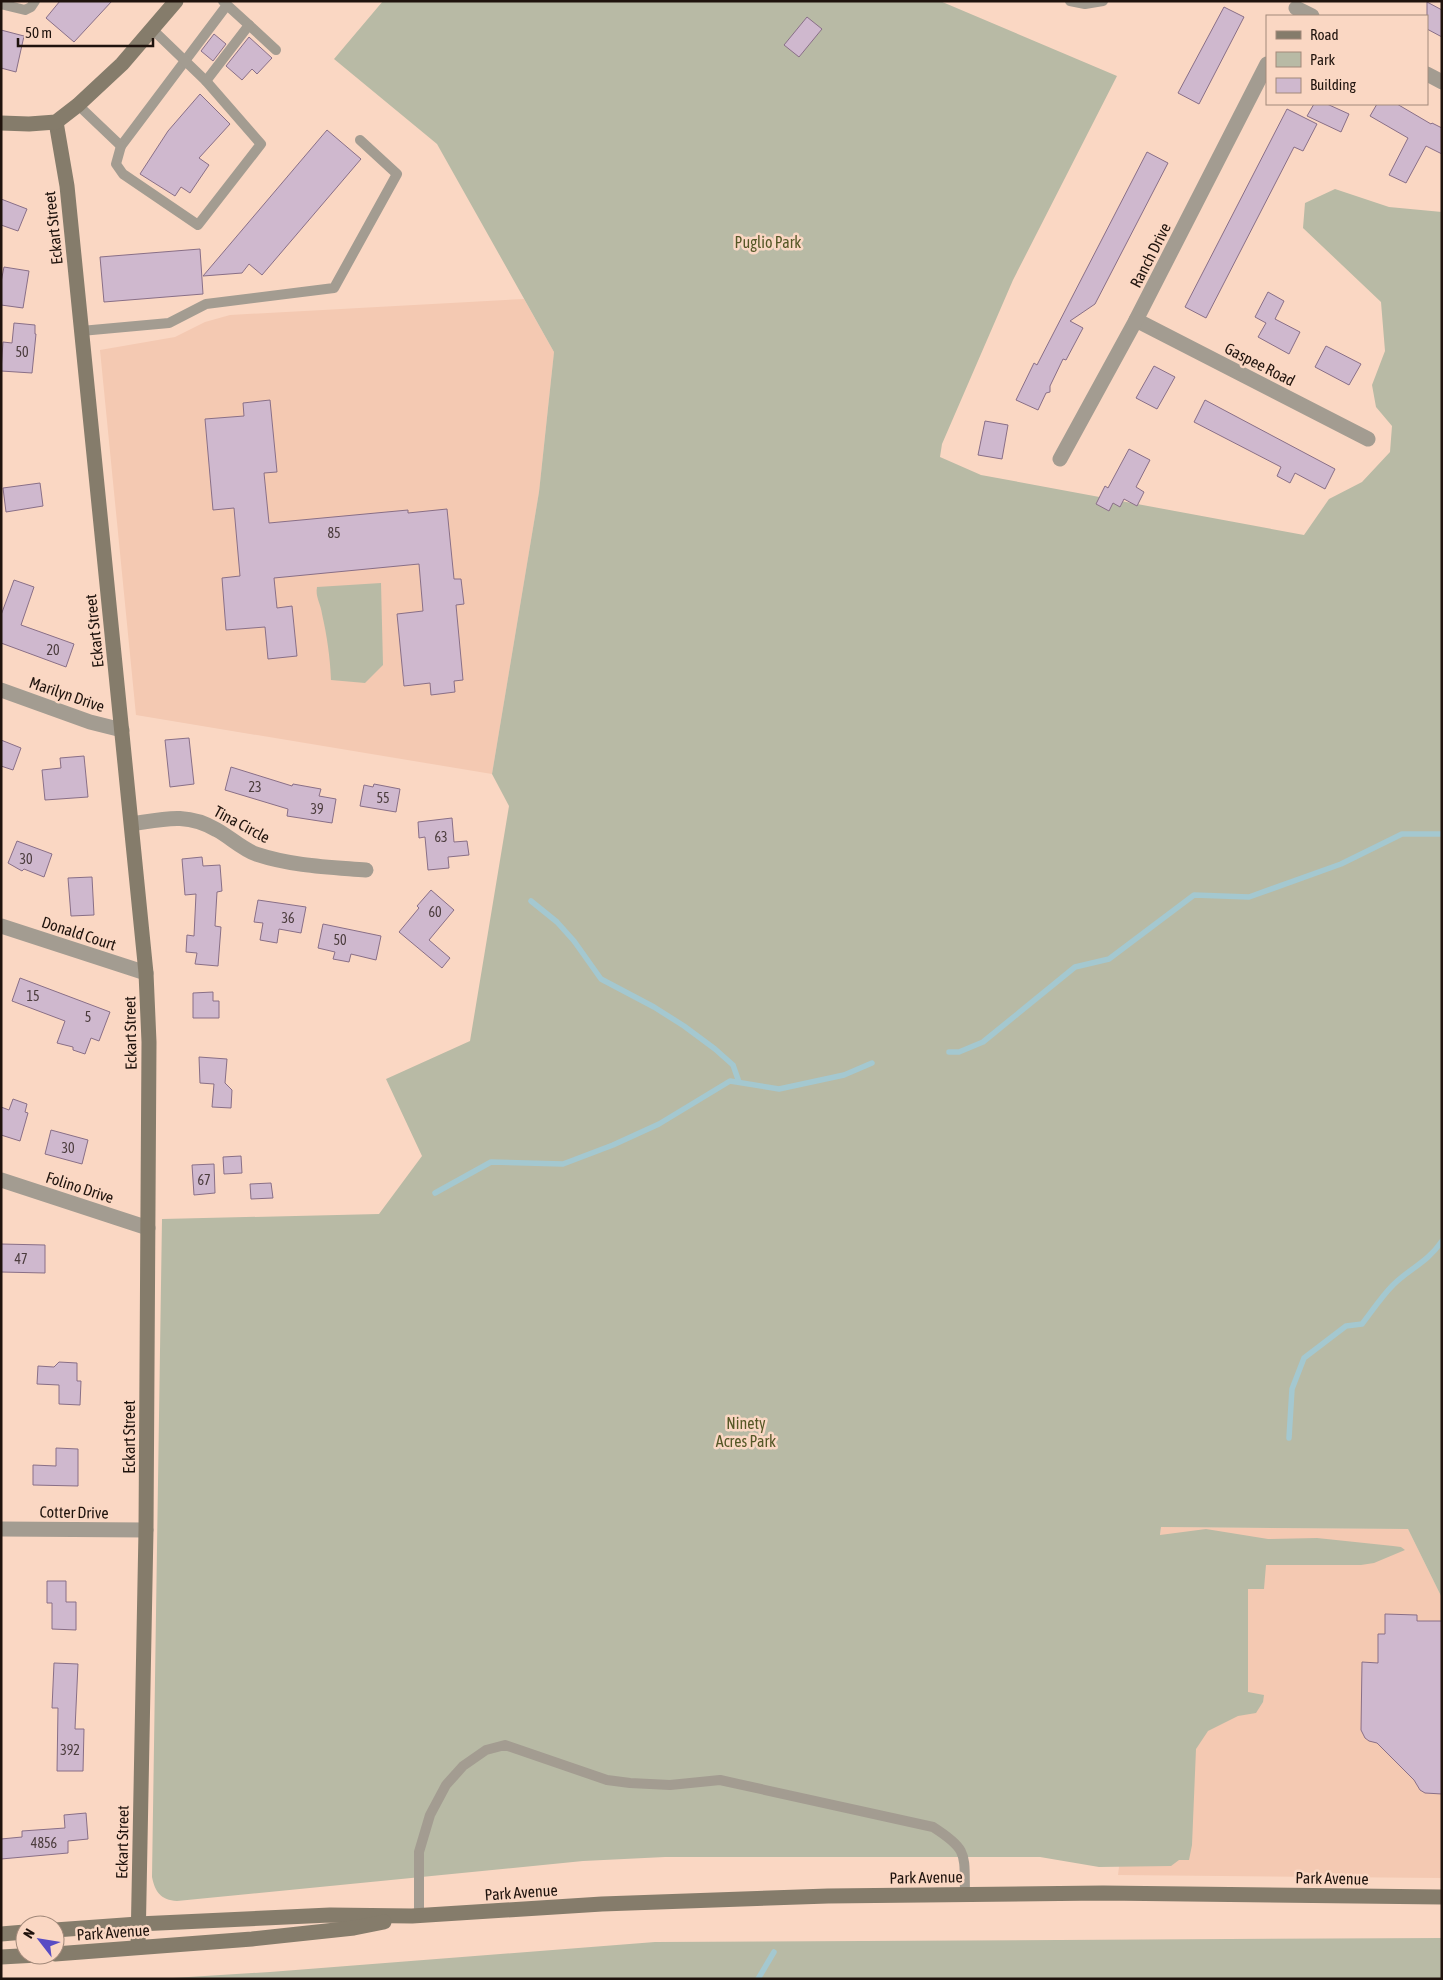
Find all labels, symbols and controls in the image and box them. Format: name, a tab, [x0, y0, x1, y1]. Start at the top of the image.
scale bar	[18, 15, 152, 47]
legend	[1266, 15, 1428, 105]
text: 50 m	[25, 24, 52, 41]
text: Road	[1310, 26, 1339, 43]
text: Park	[1310, 51, 1335, 68]
text: Building	[1310, 76, 1356, 93]
street label: Eckart Street	[40, 190, 66, 266]
street label: Ranch Drive	[1126, 220, 1174, 290]
park label: Puglio Park	[735, 233, 801, 252]
street label: Gaspee Road	[1221, 339, 1298, 390]
house number: 50	[15, 344, 29, 360]
house number: 85	[327, 525, 341, 541]
street label: Eckart Street	[81, 593, 107, 669]
house number: 20	[46, 642, 60, 658]
street label: Marilyn Drive	[27, 673, 107, 716]
house number: 23	[248, 779, 262, 795]
house number: 55	[376, 790, 390, 806]
house number: 39	[310, 801, 324, 817]
street label: Tina Circle	[211, 802, 273, 846]
house number: 63	[434, 829, 448, 845]
house number: 30	[19, 851, 33, 867]
house number: 60	[428, 904, 442, 920]
house number: 36	[281, 910, 295, 926]
street label: Donald Court	[40, 913, 119, 954]
house number: 50	[333, 932, 347, 948]
house number: 15	[26, 988, 40, 1004]
street label: Eckart Street	[120, 996, 140, 1070]
house number: 5	[85, 1009, 91, 1025]
house number: 30	[61, 1140, 75, 1156]
street label: Folino Drive	[44, 1168, 116, 1206]
house number: 67	[197, 1172, 211, 1188]
house number: 47	[14, 1251, 28, 1267]
street label: Eckart Street	[120, 1400, 138, 1474]
park label: Ninety Acres Park	[716, 1414, 776, 1450]
street label: Cotter Drive	[39, 1502, 109, 1522]
house number: 392	[60, 1742, 80, 1758]
street label: Eckart Street	[112, 1805, 132, 1879]
house number: 4856	[31, 1835, 58, 1851]
street label: Park Avenue	[889, 1867, 963, 1887]
street label: Park Avenue	[1295, 1868, 1369, 1888]
street label: Park Avenue	[484, 1880, 558, 1904]
north arrow	[15, 1915, 65, 1965]
street label: Park Avenue	[76, 1920, 150, 1944]
text: N	[20, 1926, 38, 1941]

